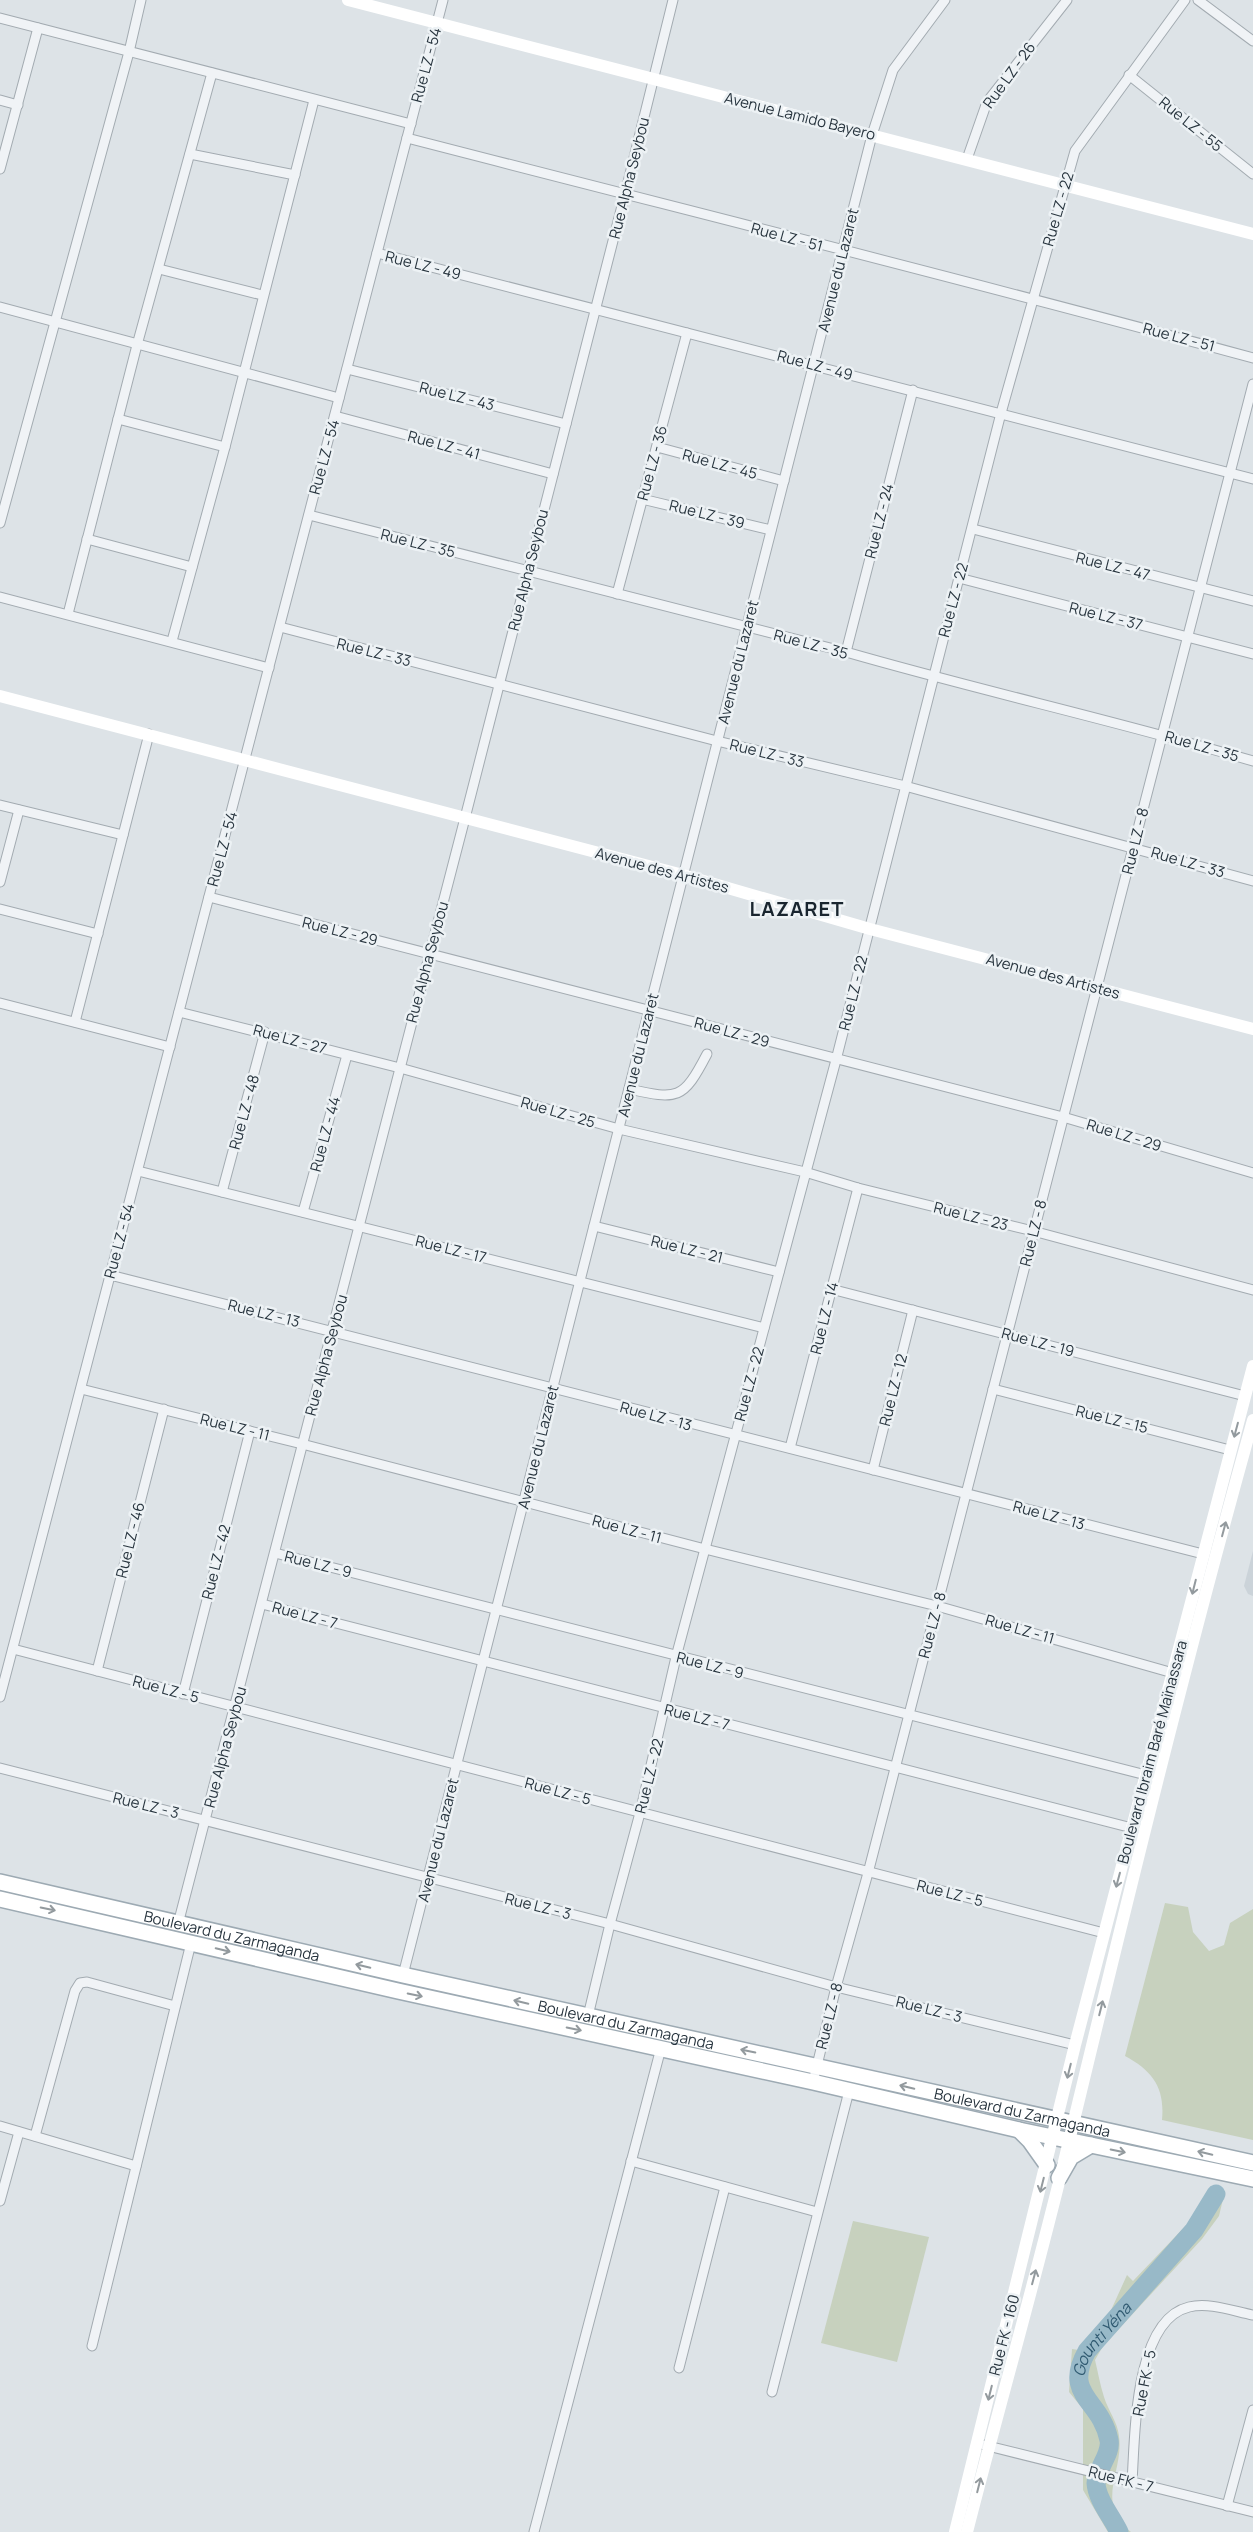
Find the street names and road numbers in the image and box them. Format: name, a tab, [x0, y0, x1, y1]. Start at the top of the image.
street label: Rue LZ - 54	[406, 25, 446, 105]
street label: Rue LZ - 26	[978, 38, 1040, 112]
street label: Avenue Lamido Bayero	[722, 87, 878, 145]
street label: Rue LZ - 55	[1155, 92, 1227, 156]
street label: Rue Alpha Seybou	[604, 115, 654, 241]
street label: Rue LZ - 22	[1037, 169, 1079, 249]
street label: Avenue du Lazaret	[812, 206, 864, 334]
street label: Rue LZ - 51	[749, 217, 825, 257]
street label: Rue LZ - 49	[383, 245, 463, 285]
street label: Rue LZ - 51	[1141, 317, 1217, 357]
street label: Rue LZ - 49	[775, 345, 855, 385]
street label: Rue LZ - 43	[417, 377, 497, 415]
street label: Rue LZ - 54	[304, 417, 344, 497]
street label: Rue LZ - 36	[632, 423, 672, 503]
street label: Rue LZ - 41	[406, 425, 482, 465]
street label: Rue LZ - 45	[680, 444, 760, 484]
street label: Rue LZ - 24	[860, 481, 898, 561]
street label: Rue LZ - 39	[667, 495, 747, 533]
street label: Rue Alpha Seybou	[503, 507, 553, 633]
street label: Rue LZ - 35	[378, 524, 458, 562]
street label: Rue LZ - 47	[1074, 547, 1152, 585]
street label: Rue LZ - 22	[933, 560, 973, 640]
street label: Rue LZ - 37	[1067, 597, 1145, 635]
street label: Avenue du Lazaret	[712, 598, 764, 726]
street label: Rue LZ - 35	[771, 624, 851, 664]
street label: Rue LZ - 33	[335, 633, 413, 671]
street label: Rue LZ - 35	[1162, 725, 1242, 767]
street label: Rue LZ - 33	[728, 734, 806, 772]
street label: Rue LZ - 8	[1117, 805, 1153, 877]
street label: Rue LZ - 54	[202, 809, 242, 889]
street label: Rue LZ - 33	[1149, 841, 1227, 883]
street label: Avenue des Artistes	[593, 842, 731, 898]
street label: Rue Alpha Seybou	[401, 899, 453, 1025]
street label: Rue LZ - 29	[300, 911, 380, 951]
street label: Avenue des Artistes	[984, 948, 1122, 1004]
street label: Rue LZ - 22	[834, 953, 872, 1033]
street label: Avenue du Lazaret	[612, 991, 664, 1119]
street label: Rue LZ - 29	[692, 1012, 772, 1052]
street label: Rue LZ - 27	[251, 1019, 329, 1059]
street label: Rue LZ - 48	[224, 1072, 264, 1152]
street label: Rue LZ - 25	[518, 1091, 598, 1133]
street label: Rue LZ - 44	[305, 1094, 345, 1174]
street label: Rue LZ - 29	[1084, 1114, 1164, 1156]
street label: Rue LZ - 23	[932, 1197, 1010, 1235]
street label: Rue LZ - 8	[1015, 1197, 1051, 1269]
street label: Rue LZ - 54	[99, 1201, 139, 1281]
street label: Rue LZ - 17	[413, 1230, 489, 1268]
street label: Rue LZ - 21	[649, 1230, 725, 1268]
street label: Rue LZ - 14	[805, 1279, 843, 1356]
street label: Rue Alpha Seybou	[300, 1292, 352, 1418]
street label: Rue LZ - 13	[226, 1294, 302, 1332]
street label: Rue LZ - 19	[999, 1322, 1077, 1362]
street label: Rue LZ - 22	[729, 1344, 769, 1424]
street label: Rue LZ - 12	[874, 1352, 912, 1428]
street label: Avenue du Lazaret	[512, 1383, 564, 1511]
street label: Rue LZ - 13	[618, 1396, 694, 1436]
street label: Rue LZ - 15	[1074, 1400, 1150, 1438]
street label: Rue LZ - 11	[198, 1408, 272, 1446]
street label: Rue LZ - 13	[1011, 1495, 1087, 1535]
street label: Rue LZ - 46	[110, 1500, 150, 1580]
street label: Rue LZ - 11	[590, 1510, 664, 1548]
street label: Rue LZ - 42	[197, 1522, 235, 1602]
street label: Rue LZ - 9	[282, 1546, 354, 1582]
street label: Rue LZ - 8	[913, 1589, 951, 1661]
street label: Rue LZ - 7	[270, 1596, 340, 1634]
street label: Rue LZ - 11	[983, 1609, 1057, 1649]
street label: Boulevard Ibraim Baré Maïnassara	[1112, 1638, 1192, 1866]
street label: Rue LZ - 9	[674, 1647, 746, 1683]
street label: Rue LZ - 5	[130, 1670, 202, 1708]
street label: Rue Alpha Seybou	[199, 1684, 251, 1810]
street label: Rue LZ - 7	[662, 1699, 732, 1735]
street label: Rue LZ - 22	[630, 1736, 668, 1816]
street label: Rue LZ - 5	[522, 1772, 594, 1810]
street label: Avenue du Lazaret	[412, 1776, 464, 1904]
street label: Rue LZ - 3	[111, 1787, 181, 1823]
street label: Rue LZ - 5	[914, 1875, 986, 1911]
street label: Rue LZ - 3	[503, 1888, 573, 1924]
street label: Boulevard du Zarmaganda	[142, 1905, 322, 1966]
street label: Rue LZ - 8	[811, 1980, 847, 2052]
street label: Rue LZ - 3	[894, 1991, 964, 2027]
street label: Boulevard du Zarmaganda	[536, 1995, 716, 2054]
street label: Boulevard du Zarmaganda	[932, 2082, 1113, 2142]
street label: Rue FK - 160	[984, 2292, 1024, 2378]
street label: Rue FK - 5	[1127, 2348, 1161, 2418]
street label: Rue FK - 7	[1086, 2461, 1156, 2497]

